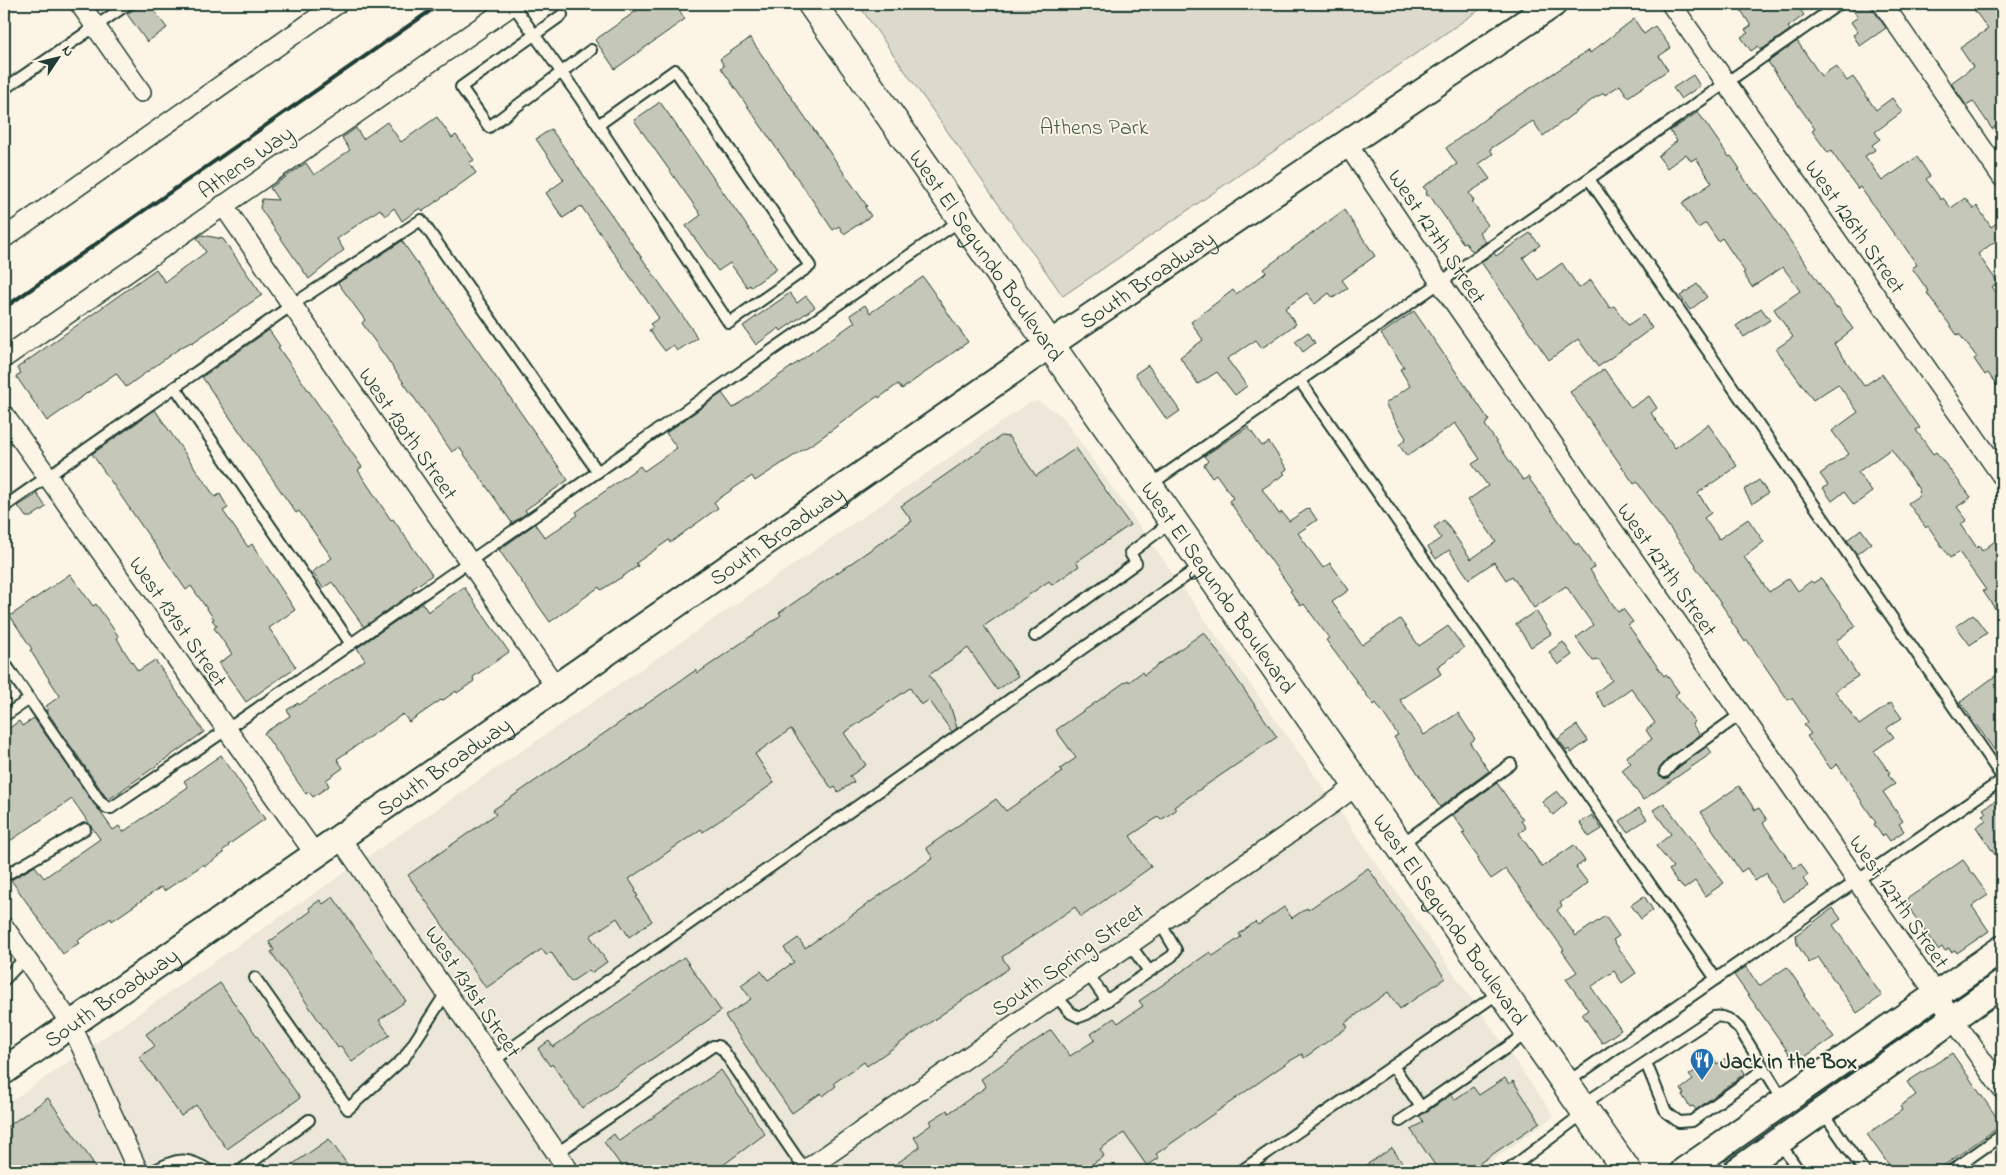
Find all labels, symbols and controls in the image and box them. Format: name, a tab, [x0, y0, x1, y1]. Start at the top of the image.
north arrow	[32, 32, 82, 82]
text: N	[56, 42, 79, 61]
park label: Athens Park	[1040, 113, 1149, 145]
street label: Athens Way	[193, 119, 302, 209]
street label: West El Segundo Boulevard	[899, 144, 1070, 369]
street label: West 126th Street	[1795, 154, 1912, 302]
street label: West 127th Street	[1378, 164, 1493, 312]
street label: South Broadway	[1074, 224, 1223, 339]
street label: West 130th Street	[349, 362, 465, 508]
street label: West El Segundo Boulevard	[1131, 476, 1302, 701]
street label: South Broadway	[704, 479, 852, 595]
street label: West 127th Street	[1607, 497, 1724, 645]
street label: West 131st Street	[119, 551, 234, 695]
street label: South Broadway	[371, 710, 519, 826]
street label: West El Segundo Boulevard	[1363, 808, 1534, 1033]
street label: West 127th Street	[1839, 829, 1956, 977]
street label: South Spring Street	[986, 896, 1153, 1027]
street label: West 131st Street	[415, 920, 528, 1066]
street label: South Broadway	[39, 941, 187, 1057]
restaurant icon: Jack in the Box	[1689, 1047, 1715, 1081]
place label: Jack in the Box	[1720, 1047, 1857, 1079]

